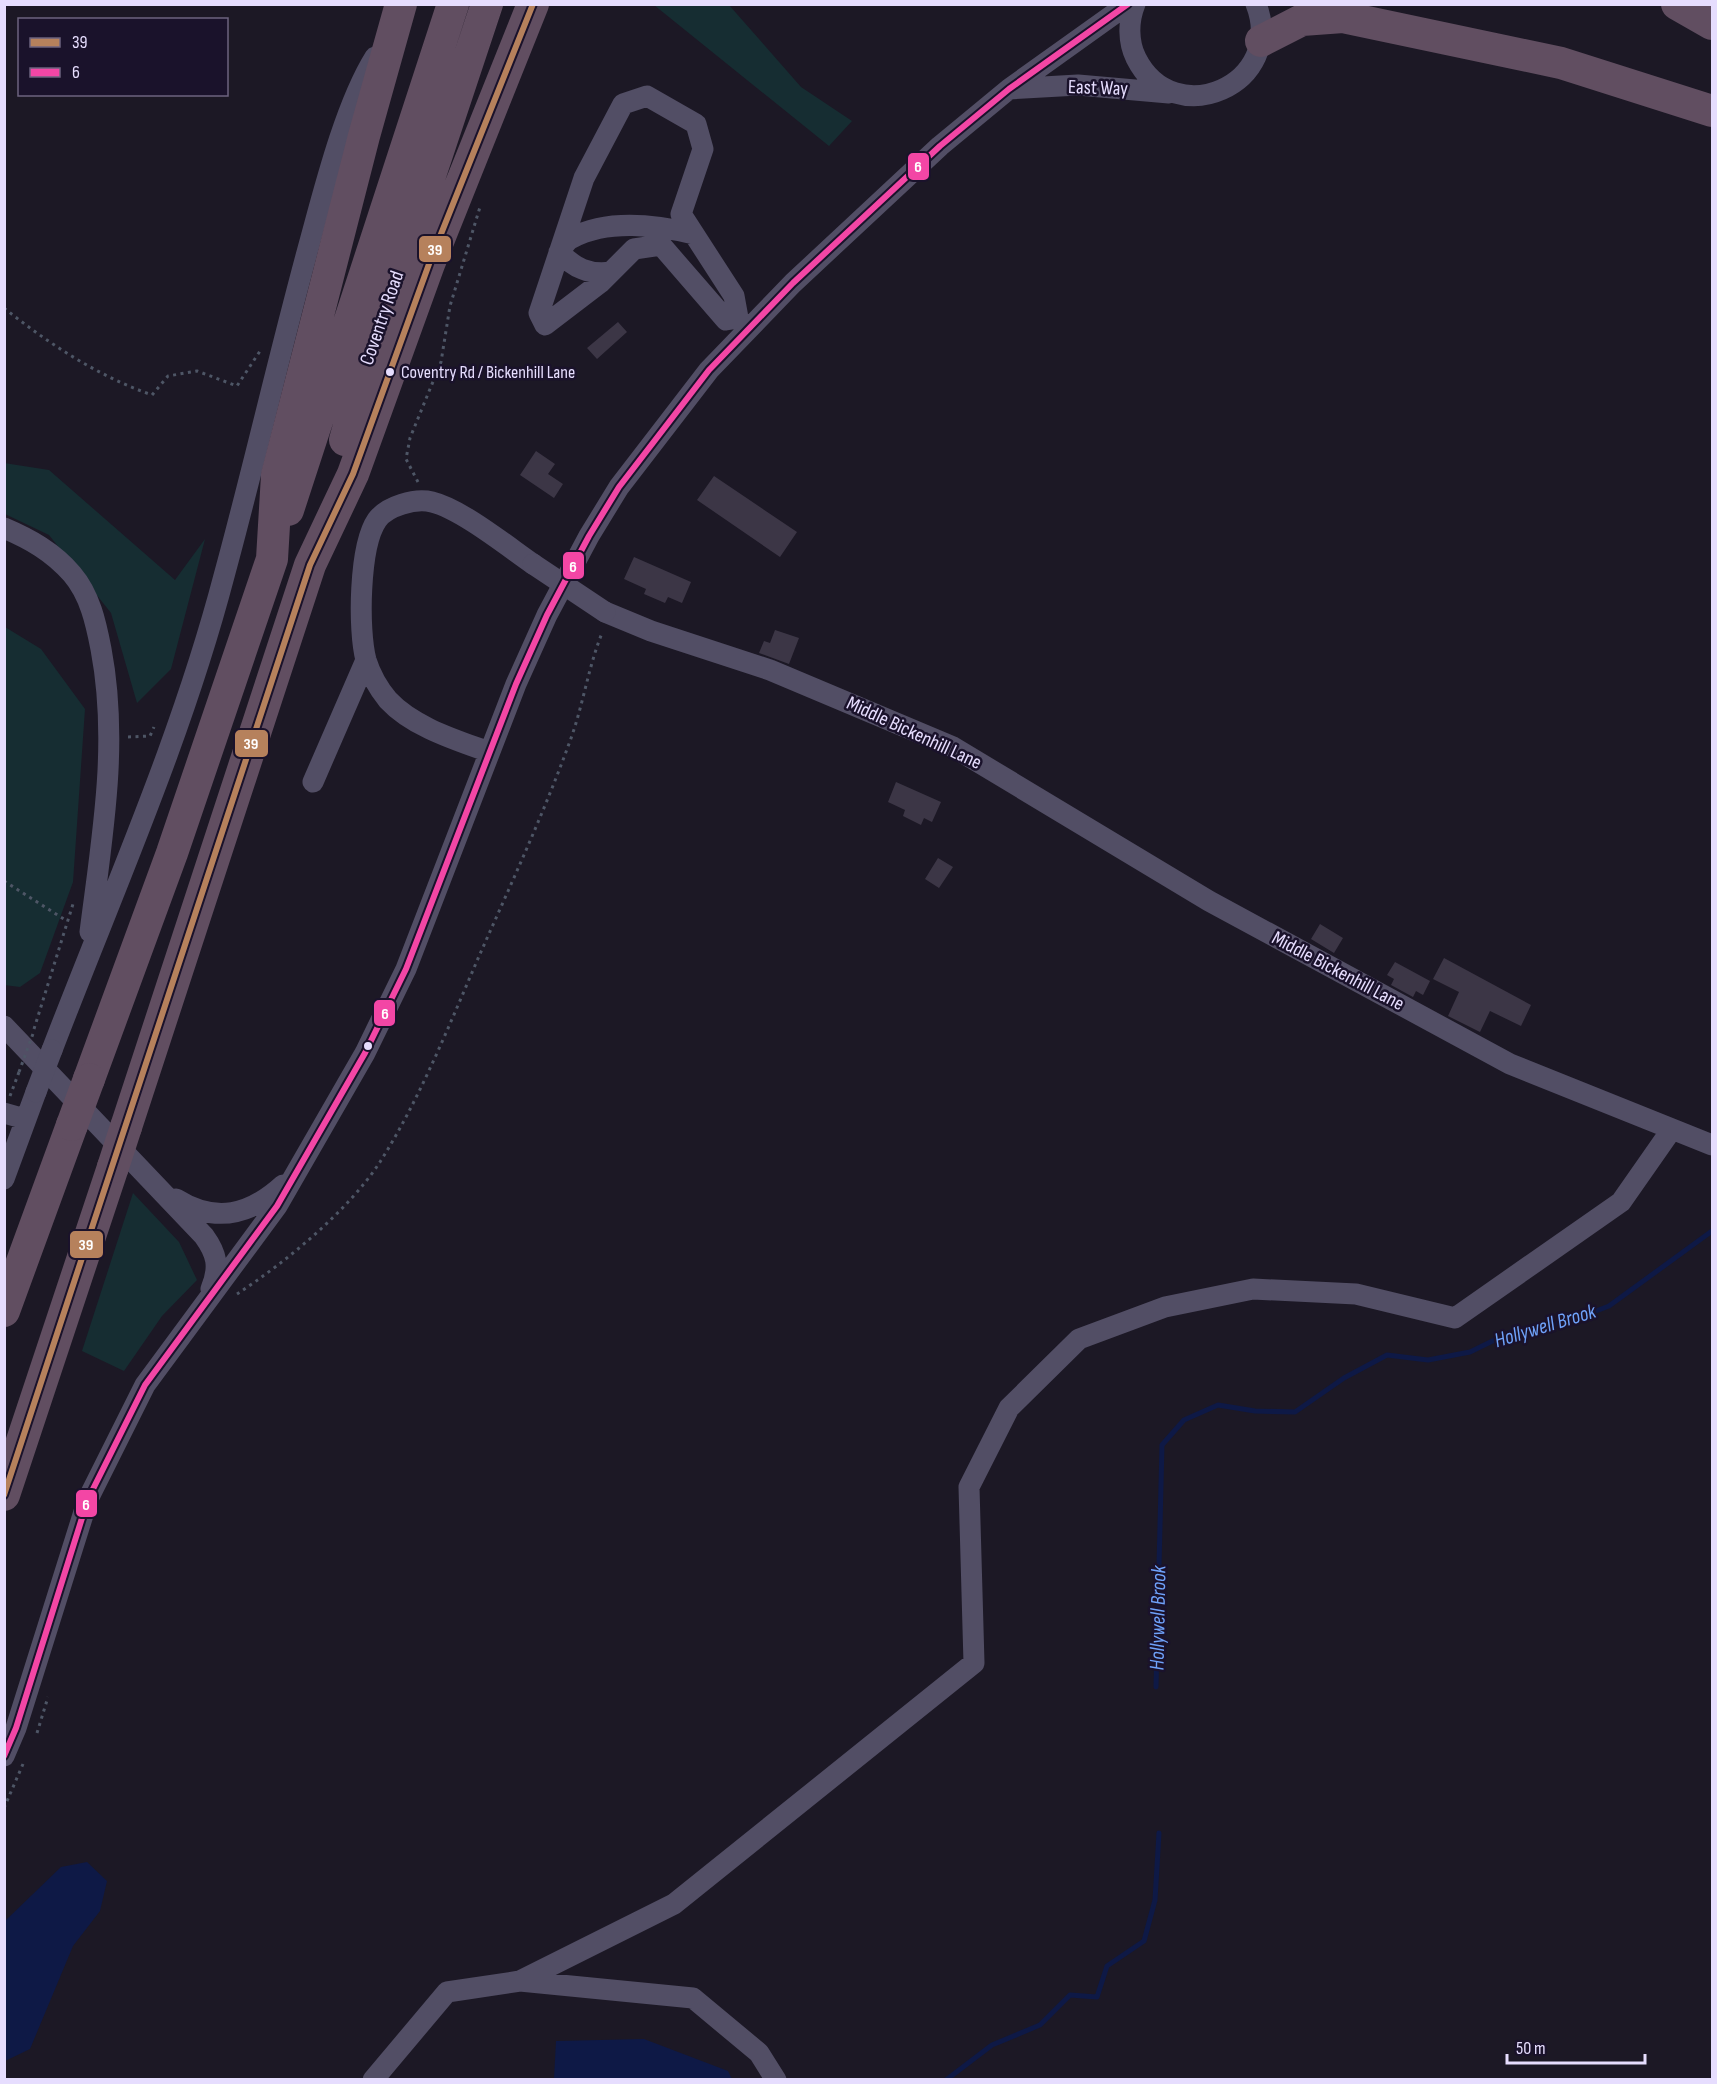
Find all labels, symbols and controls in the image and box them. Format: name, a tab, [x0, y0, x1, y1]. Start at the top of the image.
legend	[18, 18, 228, 96]
text: 39	[72, 32, 88, 53]
text: 6	[72, 62, 80, 83]
street label: East Way	[1068, 75, 1129, 101]
line badge: 6	[907, 152, 930, 181]
text: 6	[914, 158, 922, 177]
line badge: 39	[418, 235, 452, 263]
text: 39	[428, 241, 442, 260]
street label: Coventry Road	[355, 268, 409, 368]
place label: Coventry Rd / Bickenhill Lane	[401, 362, 575, 383]
marker: Coventry Rd / Bickenhill Lane	[384, 366, 396, 378]
line badge: 6	[562, 551, 585, 580]
text: 6	[569, 558, 577, 577]
street label: Middle Bickenhill Lane	[843, 691, 985, 775]
line badge: 39	[234, 729, 269, 758]
text: 39	[244, 735, 258, 754]
street label: Middle Bickenhill Lane	[1268, 926, 1408, 1016]
line badge: 6	[373, 999, 396, 1027]
text: 6	[381, 1005, 389, 1024]
unlabelled marker	[362, 1040, 374, 1052]
line badge: 39	[69, 1230, 104, 1259]
text: 39	[79, 1236, 93, 1255]
water label: Hollywell Brook	[1491, 1298, 1600, 1353]
line badge: 6	[75, 1489, 98, 1518]
text: 6	[82, 1496, 90, 1515]
water label: Hollywell Brook	[1145, 1564, 1171, 1671]
scale bar	[1507, 2027, 1645, 2065]
text: 50 m	[1516, 2038, 1546, 2059]

